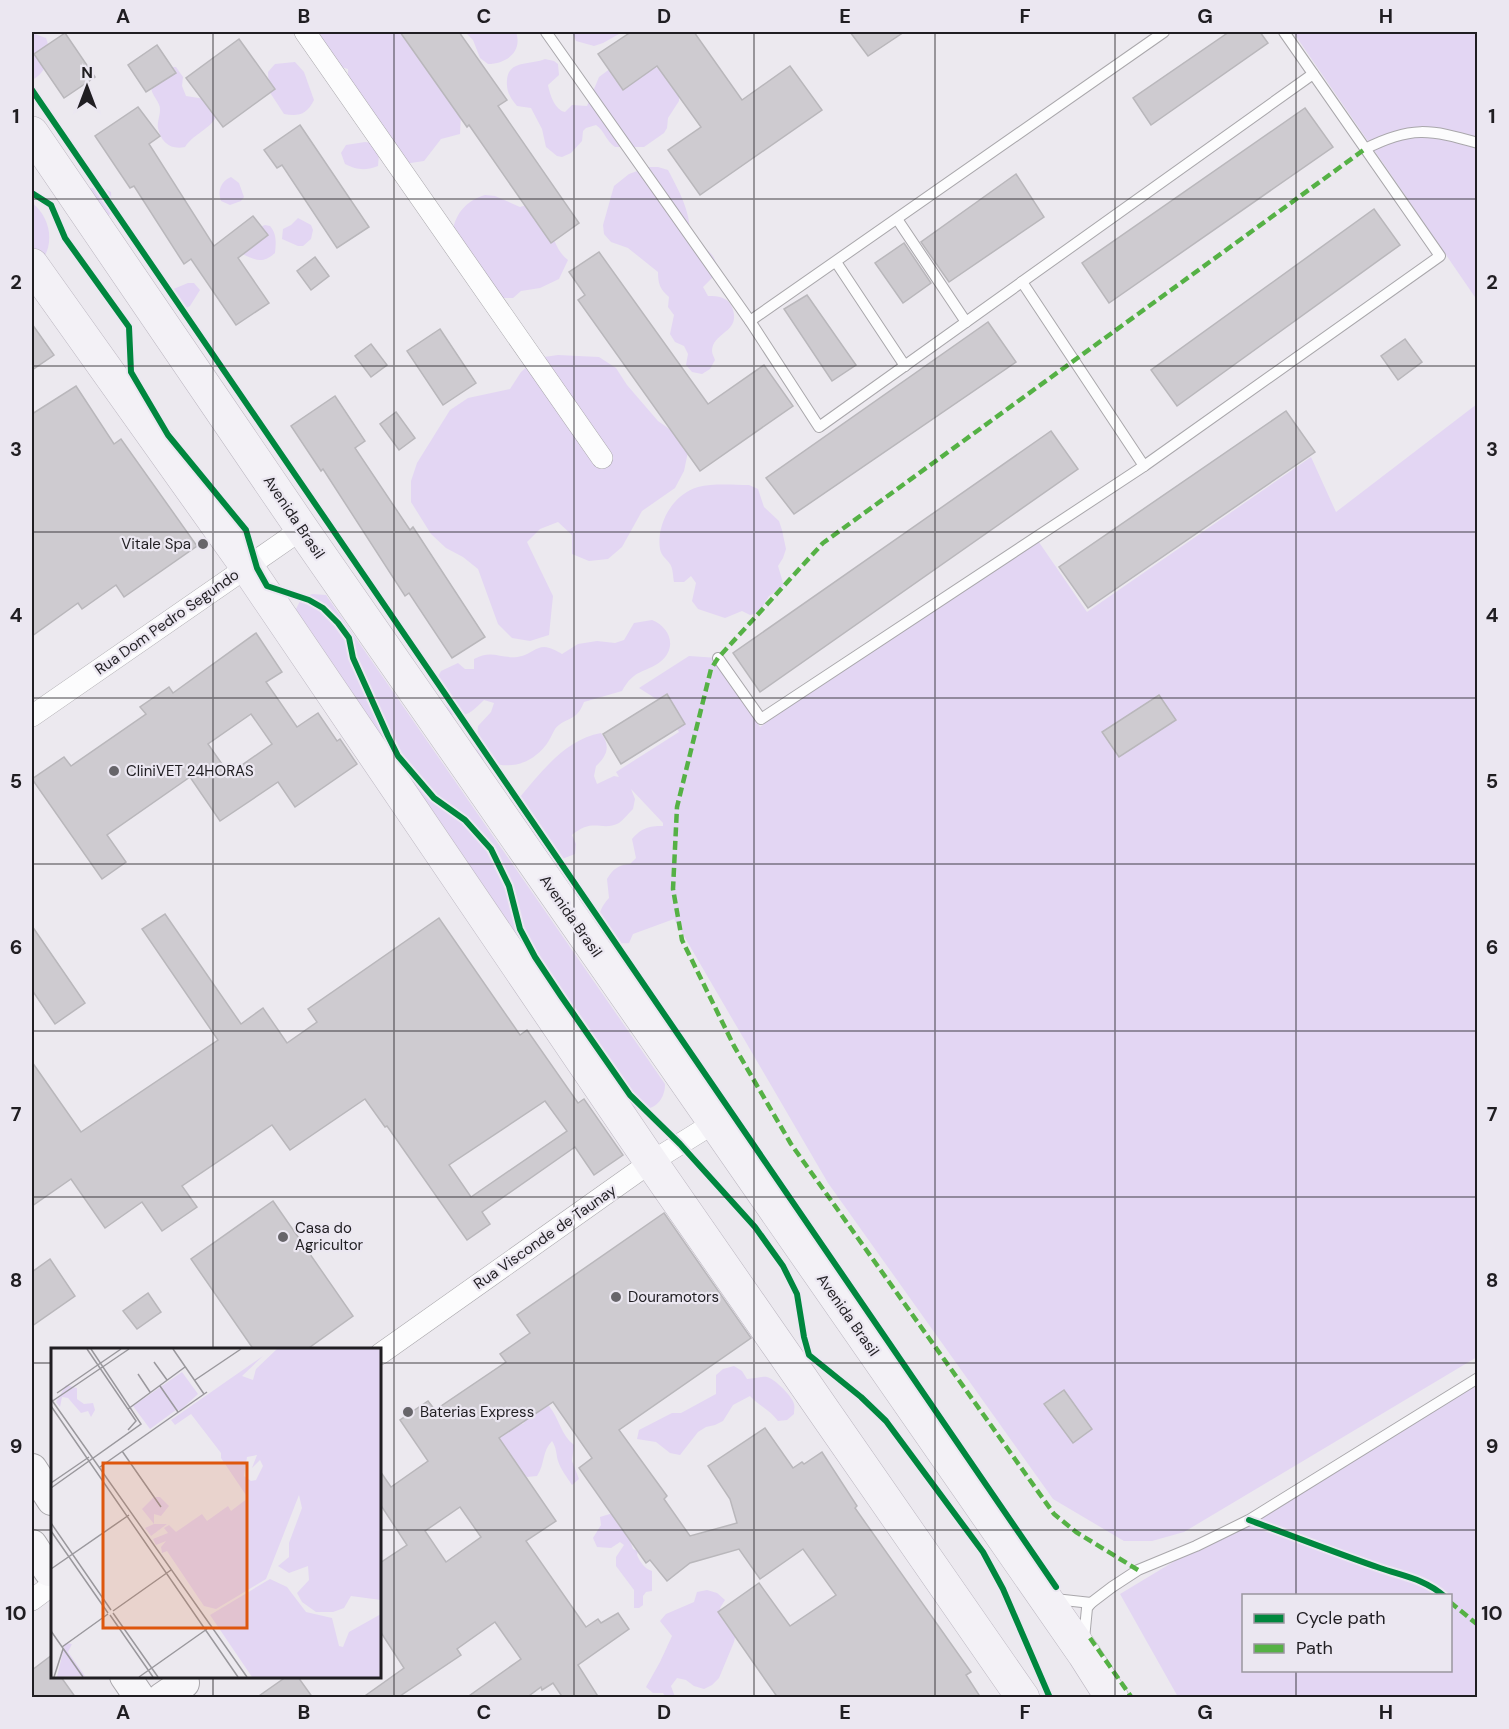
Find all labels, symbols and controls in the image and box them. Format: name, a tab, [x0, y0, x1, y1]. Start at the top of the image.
text: A	[116, 3, 130, 29]
text: B	[298, 3, 310, 29]
text: C	[477, 3, 491, 29]
text: D	[657, 3, 671, 29]
text: E	[839, 3, 851, 29]
text: F	[1019, 3, 1031, 29]
text: G	[1197, 3, 1213, 29]
text: H	[1379, 3, 1393, 29]
north arrow	[57, 57, 117, 117]
text: N	[81, 62, 93, 83]
text: 1	[12, 103, 20, 129]
text: 1	[1488, 103, 1496, 129]
text: 2	[10, 269, 22, 295]
text: 2	[1486, 269, 1498, 295]
text: 3	[10, 436, 22, 462]
text: 3	[1486, 436, 1498, 462]
street label: Avenida Brasil	[259, 472, 329, 562]
place label: Vitale Spa	[121, 534, 191, 554]
marker: Vitale Spa	[196, 537, 210, 551]
street label: Rua Dom Pedro Segundo	[91, 565, 243, 679]
text: 4	[10, 602, 23, 628]
text: 4	[1486, 602, 1499, 628]
place label: CliniVET 24HORAS	[126, 761, 254, 781]
marker: CliniVET 24HORAS	[107, 764, 121, 778]
text: 5	[10, 768, 22, 794]
text: 5	[1486, 768, 1498, 794]
street label: Avenida Brasil	[535, 871, 607, 961]
text: 6	[10, 934, 22, 960]
text: 6	[1486, 934, 1498, 960]
text: 7	[11, 1101, 22, 1127]
text: 7	[1487, 1101, 1498, 1127]
street label: Rua Visconde de Taunay	[470, 1180, 621, 1294]
place label: Casa do Agricultor	[295, 1218, 364, 1255]
marker: Casa do Agricultor	[276, 1230, 290, 1244]
text: 8	[10, 1267, 22, 1293]
text: 8	[1486, 1267, 1498, 1293]
street label: Avenida Brasil	[812, 1270, 884, 1360]
place label: Douramotors	[628, 1287, 719, 1307]
marker: Douramotors	[609, 1290, 623, 1304]
inset map	[51, 1348, 381, 1678]
place label: Baterias Express	[420, 1402, 534, 1422]
marker: Baterias Express	[401, 1405, 415, 1419]
text: 9	[10, 1433, 22, 1459]
text: 9	[1486, 1433, 1498, 1459]
legend	[1242, 1594, 1452, 1672]
text: 10	[5, 1600, 27, 1626]
text: 10	[1481, 1600, 1503, 1626]
text: Cycle path	[1296, 1606, 1386, 1630]
text: Path	[1296, 1636, 1333, 1660]
text: A	[116, 1699, 130, 1725]
text: B	[298, 1699, 310, 1725]
text: C	[477, 1699, 491, 1725]
text: D	[657, 1699, 671, 1725]
text: E	[839, 1699, 851, 1725]
text: F	[1019, 1699, 1031, 1725]
text: G	[1197, 1699, 1213, 1725]
text: H	[1379, 1699, 1393, 1725]

